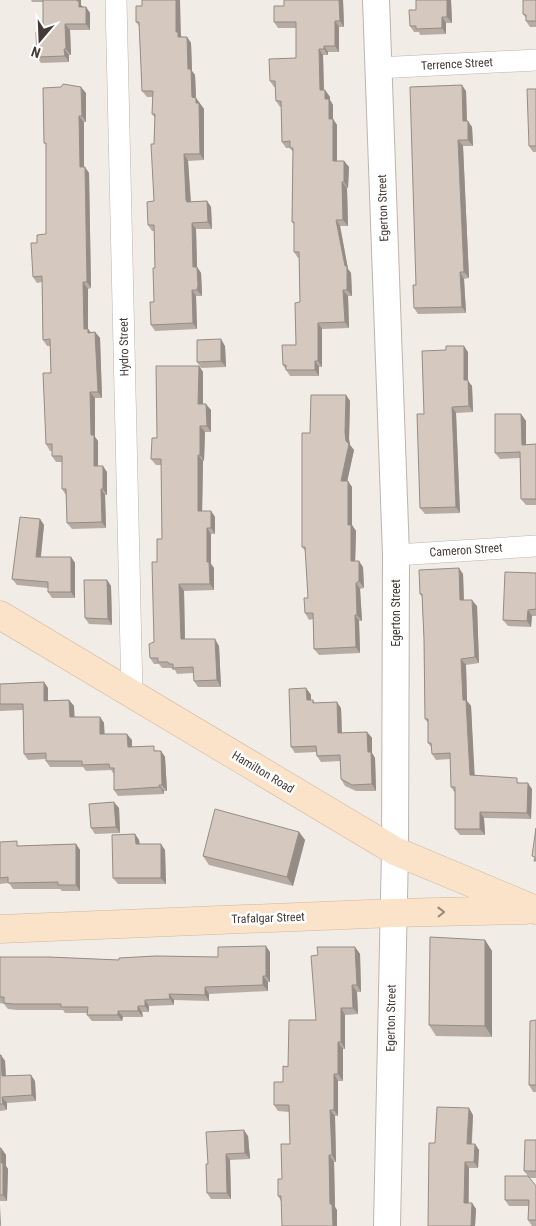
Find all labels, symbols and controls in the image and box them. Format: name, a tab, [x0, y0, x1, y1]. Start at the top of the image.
north arrow	[15, 15, 65, 65]
text: N	[29, 43, 42, 61]
street label: Terrence Street	[421, 55, 494, 73]
street label: Egerton Street	[375, 174, 391, 242]
street label: Hydro Street	[116, 317, 132, 377]
street label: Cameron Street	[429, 540, 504, 560]
street label: Egerton Street	[389, 579, 403, 647]
street label: Hamilton Road	[229, 748, 297, 796]
one-way arrow	[438, 906, 446, 917]
street label: Trafalgar Street	[231, 910, 305, 926]
street label: Egerton Street	[383, 984, 399, 1052]

